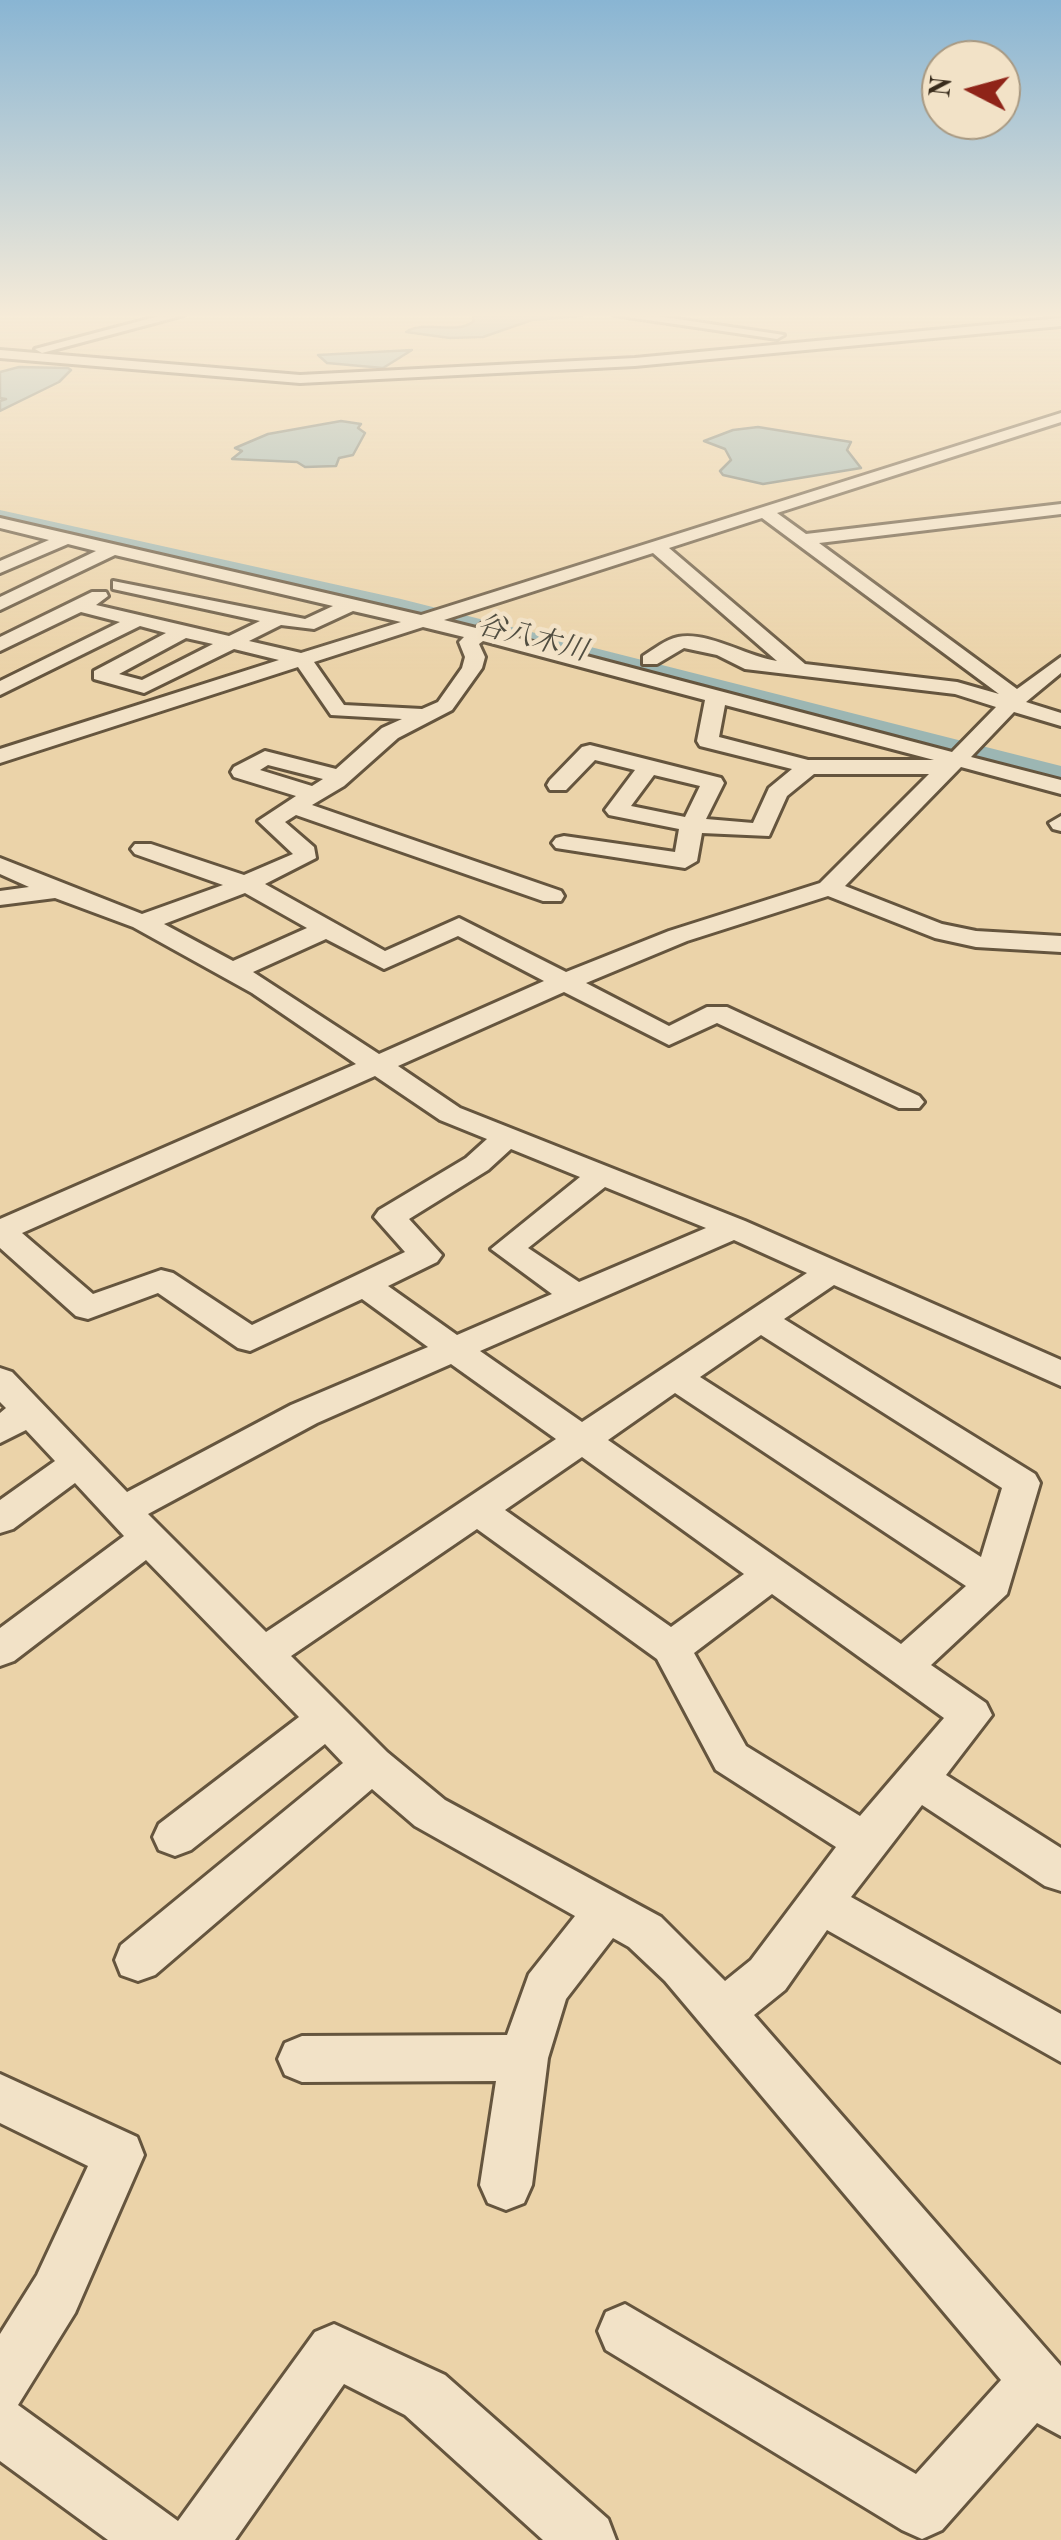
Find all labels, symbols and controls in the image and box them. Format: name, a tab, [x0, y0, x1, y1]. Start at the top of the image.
north arrow	[921, 40, 1021, 140]
text: N	[928, 75, 958, 99]
water label: 谷八木川	[474, 609, 590, 669]

